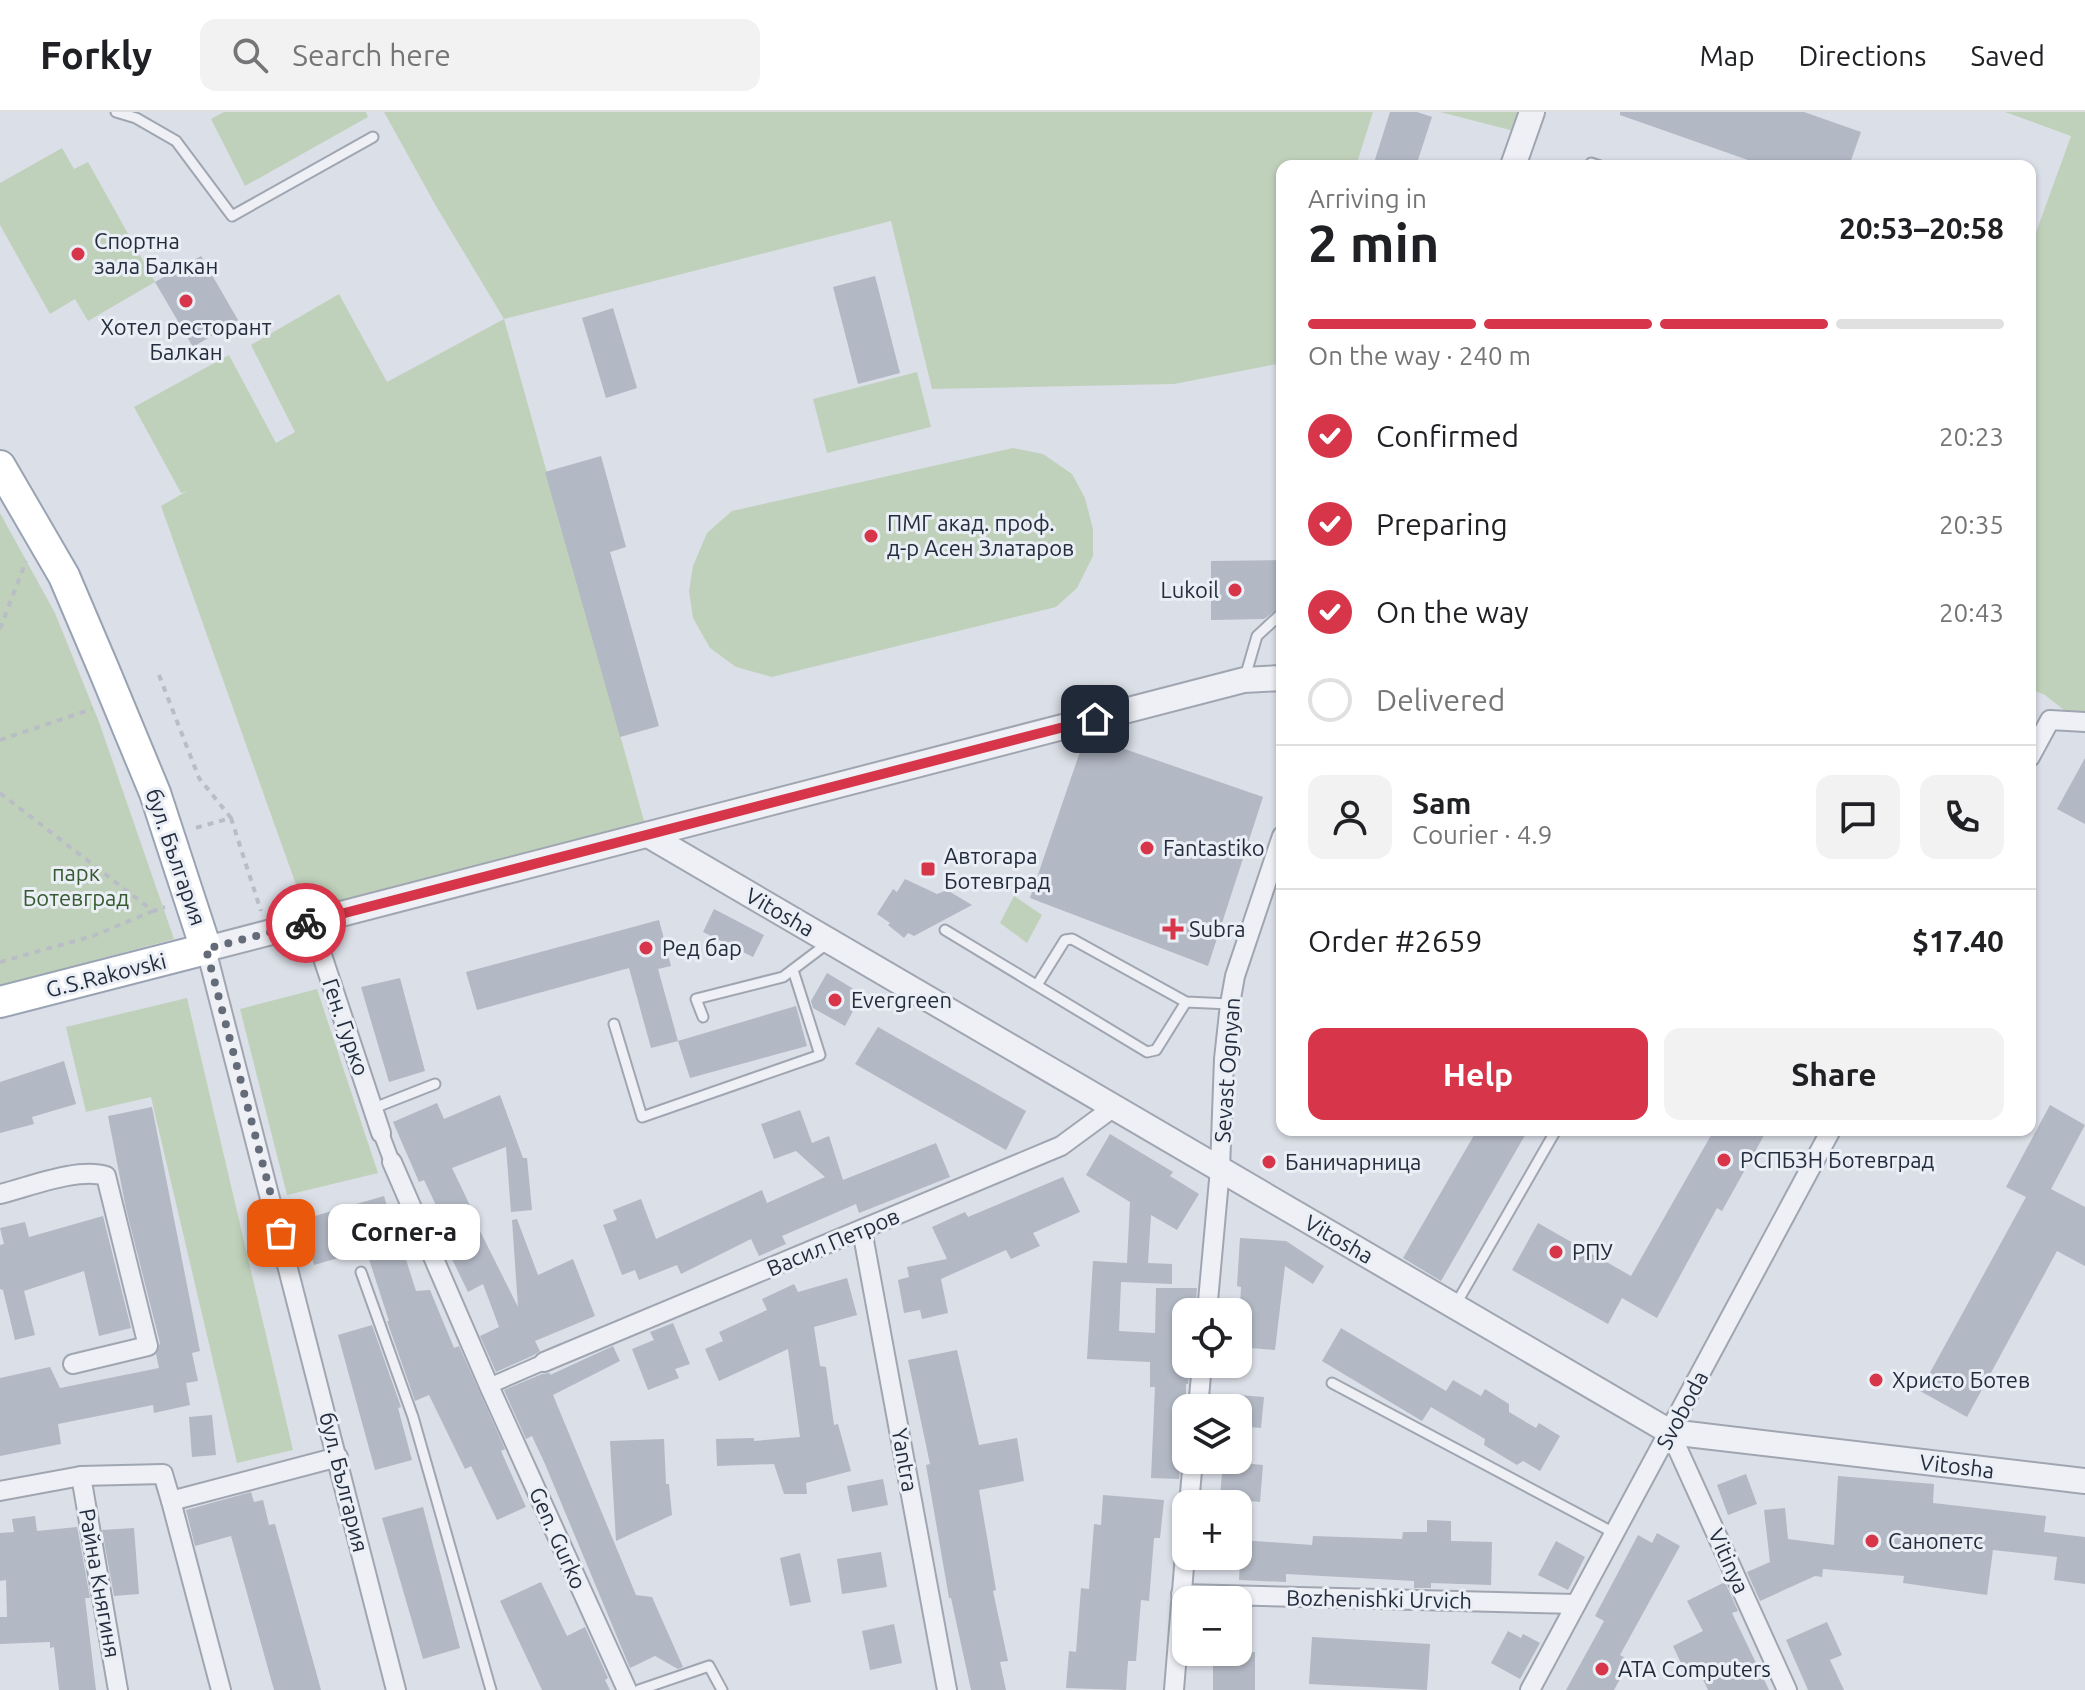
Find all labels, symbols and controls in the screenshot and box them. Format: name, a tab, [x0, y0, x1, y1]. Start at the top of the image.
search box	[200, 19, 760, 91]
icon: search	[228, 33, 272, 77]
text: Forkly	[40, 34, 152, 76]
text: Search here	[292, 38, 451, 72]
text: Map	[1699, 40, 1755, 71]
text: Directions	[1799, 40, 1926, 71]
text: Saved	[1970, 40, 2045, 71]
text: Arriving in	[1308, 184, 1427, 213]
text: 20:53–20:58	[1839, 211, 2004, 245]
text: 2 min	[1308, 214, 1439, 272]
place label: Спортна зала Балкан	[94, 228, 218, 278]
marker: Спортна зала Балкан	[69, 245, 87, 263]
marker: Хотел ресторант Балкан	[177, 292, 195, 310]
place label: Хотел ресторант Балкан	[101, 314, 272, 364]
text: On the way · 240 m	[1308, 341, 1531, 370]
icon: check	[1308, 414, 1352, 458]
text: Confirmed	[1376, 419, 1519, 453]
text: 20:23	[1939, 422, 2004, 451]
icon: check	[1308, 502, 1352, 546]
text: Preparing	[1376, 507, 1508, 541]
place label: ПМГ акад. проф. д-р Асен Златаров	[887, 510, 1074, 560]
text: 20:35	[1939, 510, 2004, 539]
marker: ПМГ акад. проф. д-р Асен Златаров	[862, 527, 880, 545]
place label: Lukoil	[1161, 577, 1219, 602]
marker: Lukoil	[1226, 581, 1244, 599]
icon: check	[1308, 590, 1352, 634]
text: On the way	[1376, 595, 1529, 629]
text: 20:43	[1939, 598, 2004, 627]
text: Delivered	[1376, 683, 1505, 717]
pin	[1061, 685, 1129, 753]
icon: home	[1073, 697, 1117, 741]
button: person	[1308, 775, 1392, 859]
button: chat	[1816, 775, 1900, 859]
button: phone	[1920, 775, 2004, 859]
street label: бул. България	[141, 785, 212, 929]
text: Sam	[1412, 786, 1471, 820]
text: Courier · 4.9	[1412, 820, 1552, 849]
place label: Fantastiko	[1163, 835, 1265, 860]
marker: Fantastiko	[1138, 839, 1156, 857]
place label: Автогара Ботевград	[944, 843, 1051, 893]
park label: парк Ботевград	[23, 860, 129, 910]
marker: Автогара Ботевград	[919, 860, 937, 878]
street label: Vitosha	[742, 882, 819, 941]
courier	[266, 883, 346, 963]
icon: bike	[284, 901, 328, 945]
place label: Subra	[1189, 916, 1246, 941]
marker: Subra	[1164, 920, 1182, 938]
text: Order #2659	[1308, 924, 1482, 958]
text: $17.40	[1912, 924, 2004, 958]
place label: Ред бар	[662, 935, 742, 960]
marker: Ред бар	[637, 939, 655, 957]
street label: G.S.Rakovski	[43, 947, 169, 1002]
street label: Ген. Гурко	[318, 975, 375, 1079]
place label: Evergreen	[851, 987, 952, 1012]
marker: Evergreen	[826, 991, 844, 1009]
street label: Sevast Ognyan	[1209, 997, 1244, 1143]
button: Help	[1308, 1028, 1648, 1120]
button: Share	[1664, 1028, 2004, 1120]
place label: РСПБЗН Ботевград	[1740, 1147, 1935, 1172]
place label: Баничарница	[1285, 1149, 1421, 1174]
marker: РСПБЗН Ботевград	[1715, 1151, 1733, 1169]
marker: Баничарница	[1260, 1153, 1278, 1171]
pin	[247, 1199, 315, 1267]
street label: Васил Петров	[763, 1202, 903, 1281]
callout: Corner-a	[329, 1205, 481, 1261]
street label: Vitosha	[1301, 1209, 1378, 1268]
icon: bag	[259, 1211, 303, 1255]
text: Corner-a	[351, 1217, 457, 1246]
place label: РПУ	[1572, 1239, 1613, 1264]
marker: РПУ	[1547, 1243, 1565, 1261]
map controls	[1172, 1298, 1252, 1666]
button: locate	[1172, 1298, 1252, 1378]
street label: Svoboda	[1651, 1366, 1712, 1453]
place label: Христо Ботев	[1892, 1367, 2030, 1392]
marker: Христо Ботев	[1867, 1371, 1885, 1389]
button: layers	[1172, 1394, 1252, 1474]
street label: бул. България	[315, 1409, 374, 1554]
street label: Yantra	[888, 1426, 923, 1494]
street label: Vitosha	[1918, 1449, 1996, 1482]
street label: Gen. Gurko	[525, 1483, 592, 1593]
button: +	[1172, 1490, 1252, 1570]
street label: Райна Княгиня	[75, 1506, 126, 1660]
street label: Vitinya	[1704, 1525, 1755, 1597]
place label: Санопетс	[1888, 1528, 1983, 1553]
marker: Санопетс	[1863, 1532, 1881, 1550]
street label: Bozhenishki Urvich	[1286, 1584, 1472, 1613]
button: −	[1172, 1586, 1252, 1666]
place label: ATA Computers	[1618, 1656, 1771, 1681]
marker: ATA Computers	[1593, 1660, 1611, 1678]

